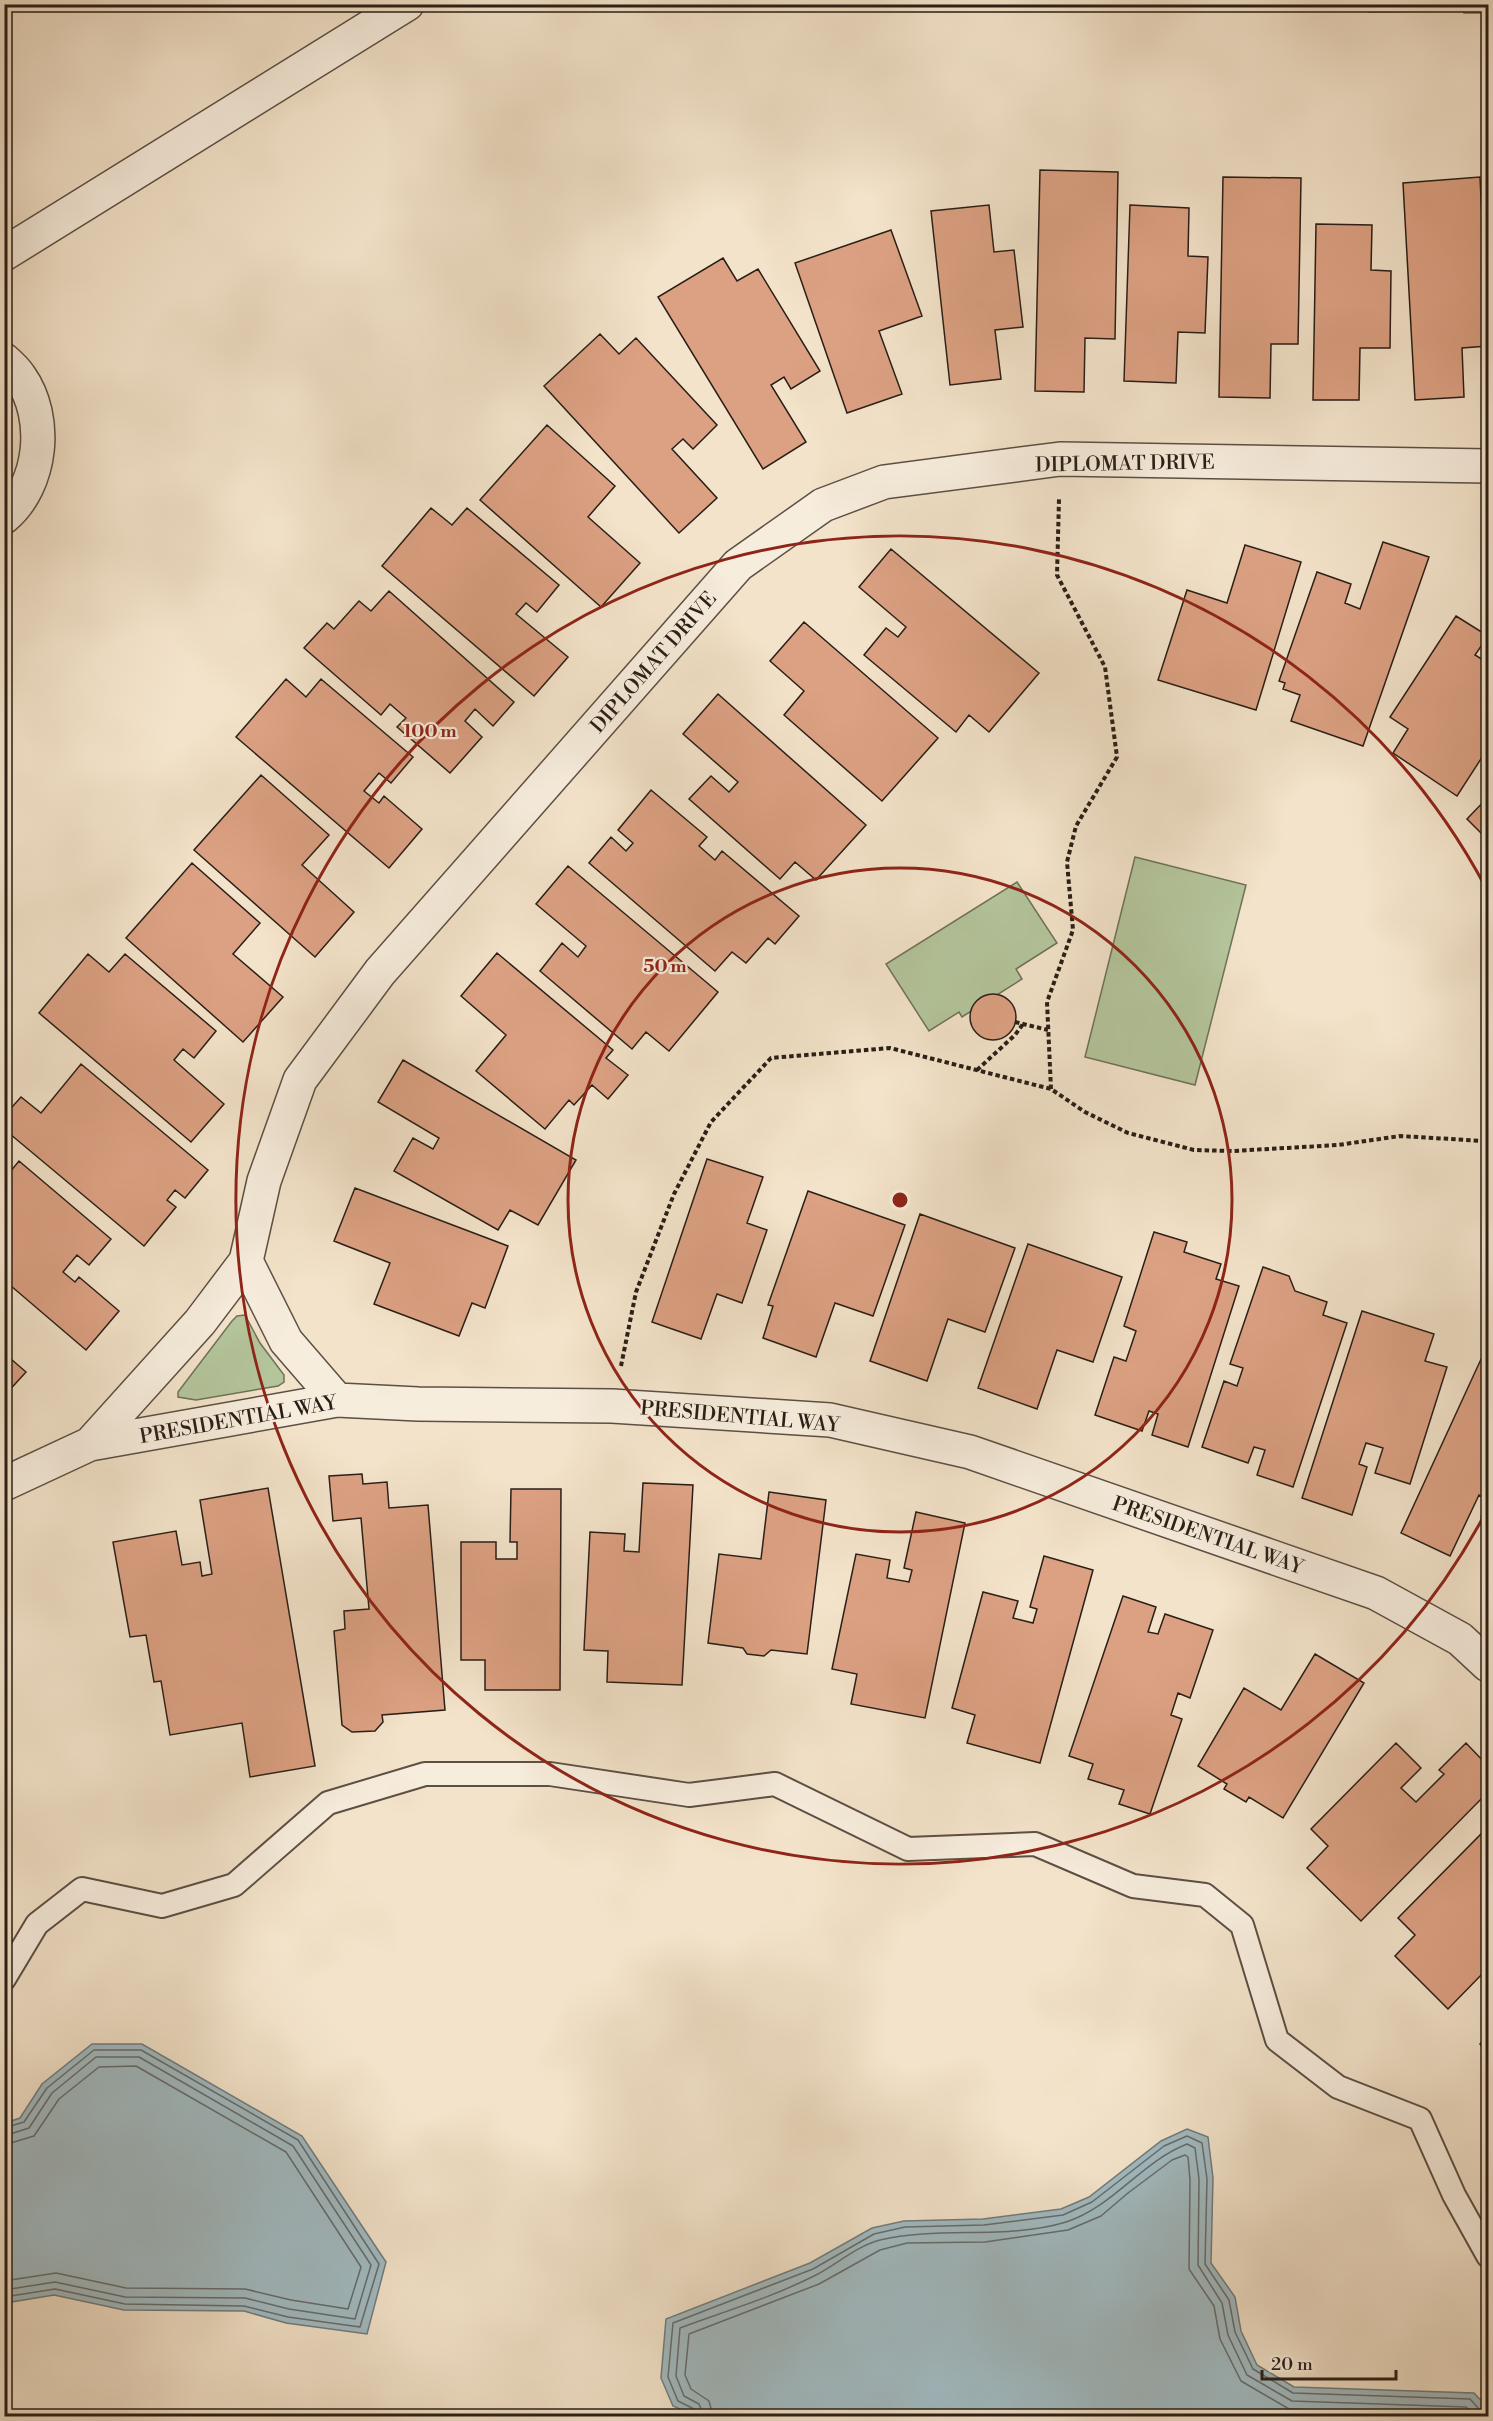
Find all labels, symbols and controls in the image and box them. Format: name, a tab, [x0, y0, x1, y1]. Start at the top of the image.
street label: DIPLOMAT DRIVE	[1035, 450, 1215, 479]
street label: DIPLOMAT DRIVE	[586, 587, 722, 739]
text: 100 m	[403, 720, 457, 743]
text: 50 m	[643, 955, 687, 978]
centre of rings	[890, 1190, 910, 1210]
street label: PRESIDENTIAL WAY	[137, 1391, 340, 1450]
street label: PRESIDENTIAL WAY	[639, 1396, 842, 1439]
street label: PRESIDENTIAL WAY	[1109, 1492, 1307, 1581]
scale bar	[1262, 2343, 1396, 2381]
text: 20 m	[1271, 2353, 1313, 2376]

